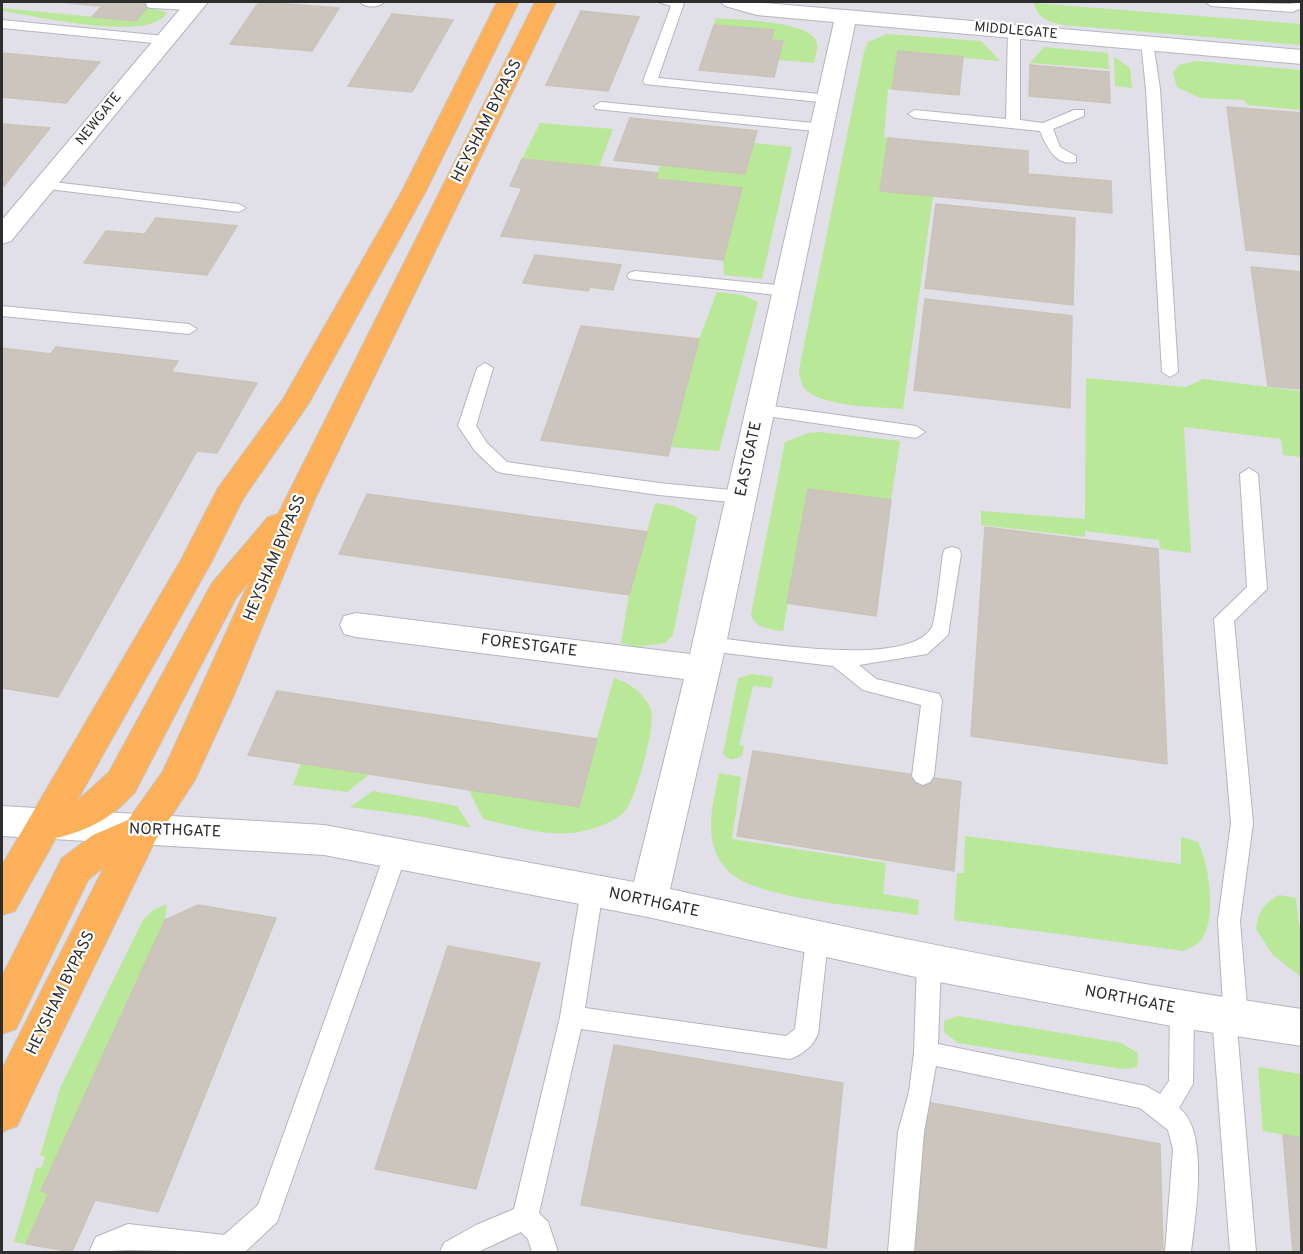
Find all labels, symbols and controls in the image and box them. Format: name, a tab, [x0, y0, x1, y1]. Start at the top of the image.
street label: MIDDLEGATE	[974, 19, 1058, 43]
street label: HEYSHAM BYPASS	[447, 56, 527, 186]
street label: NEWGATE	[73, 89, 125, 149]
street label: EASTGATE	[731, 419, 767, 499]
street label: HEYSHAM BYPASS	[239, 492, 311, 624]
street label: FORESTGATE	[480, 630, 578, 662]
street label: NORTHGATE	[129, 819, 221, 843]
street label: NORTHGATE	[607, 884, 701, 922]
street label: HEYSHAM BYPASS	[22, 928, 100, 1058]
street label: NORTHGATE	[1083, 981, 1177, 1019]

